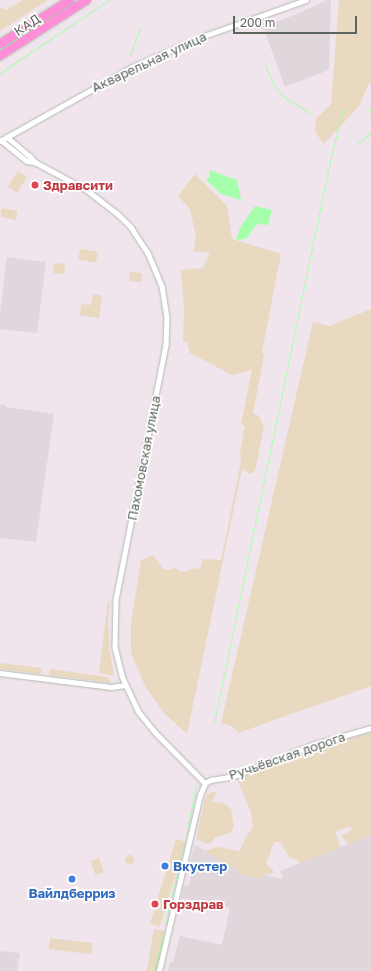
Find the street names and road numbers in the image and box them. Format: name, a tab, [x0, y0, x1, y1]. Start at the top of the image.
street label: КАД	[11, 11, 43, 39]
street label: Акварельная улица	[89, 29, 209, 95]
street label: Пахомовская улица	[124, 394, 164, 522]
street label: Ручьёвская дорога	[227, 729, 347, 783]

